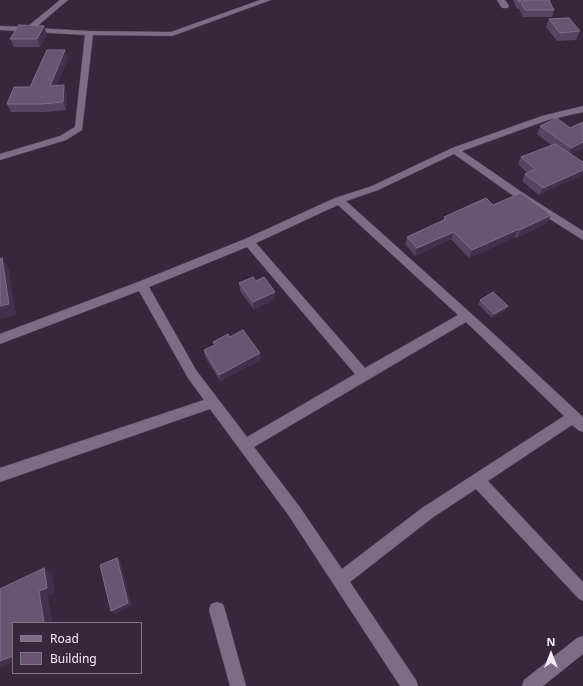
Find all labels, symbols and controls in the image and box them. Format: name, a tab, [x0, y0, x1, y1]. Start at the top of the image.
legend	[12, 622, 142, 674]
text: Road	[50, 630, 79, 647]
north arrow	[531, 634, 571, 674]
text: N	[547, 634, 555, 649]
text: Building	[50, 650, 97, 667]

